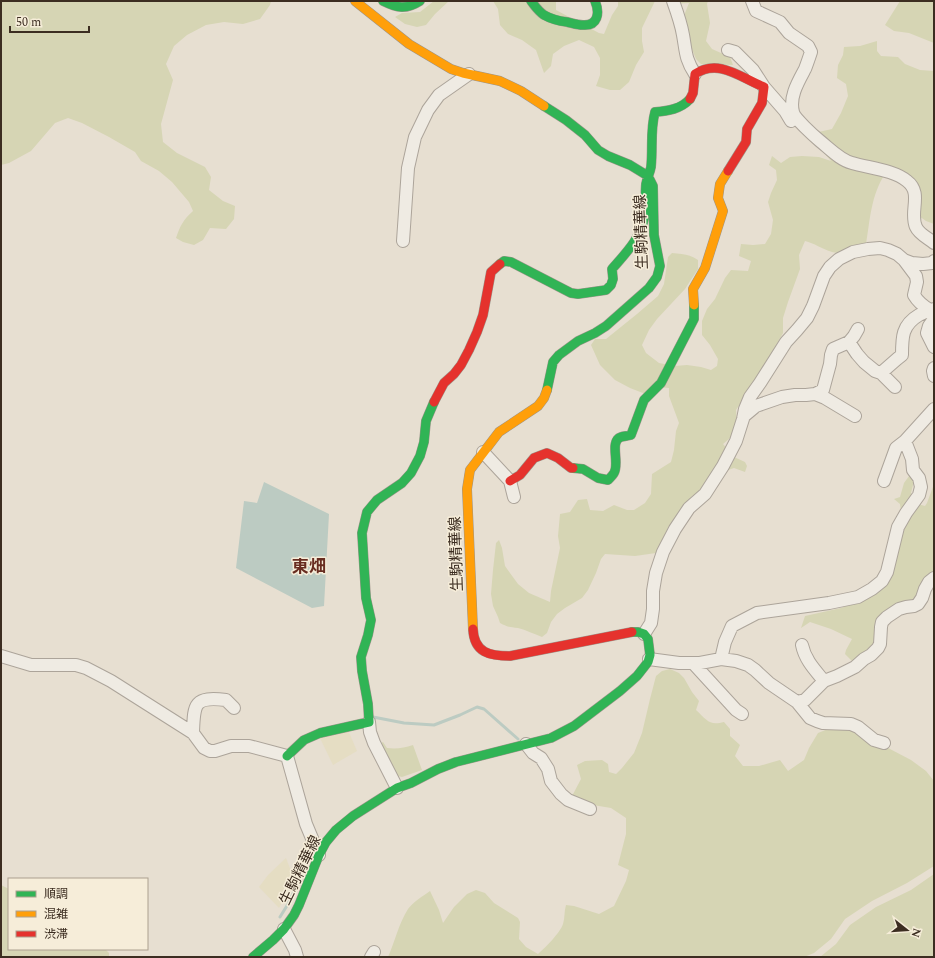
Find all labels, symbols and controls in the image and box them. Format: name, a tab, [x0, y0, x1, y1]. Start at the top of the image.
scale bar	[10, 8, 89, 34]
text: 50 m	[16, 13, 41, 32]
street label: 生駒精華線	[629, 194, 654, 270]
street label: 生駒精華線	[444, 516, 469, 592]
district label: 東畑	[292, 554, 326, 580]
street label: 生駒精華線	[274, 831, 327, 909]
legend	[8, 878, 148, 950]
text: 順調	[44, 885, 68, 904]
text: 混雑	[44, 905, 68, 924]
north arrow	[887, 910, 927, 950]
text: 渋滞	[44, 925, 68, 944]
text: N	[907, 926, 926, 940]

